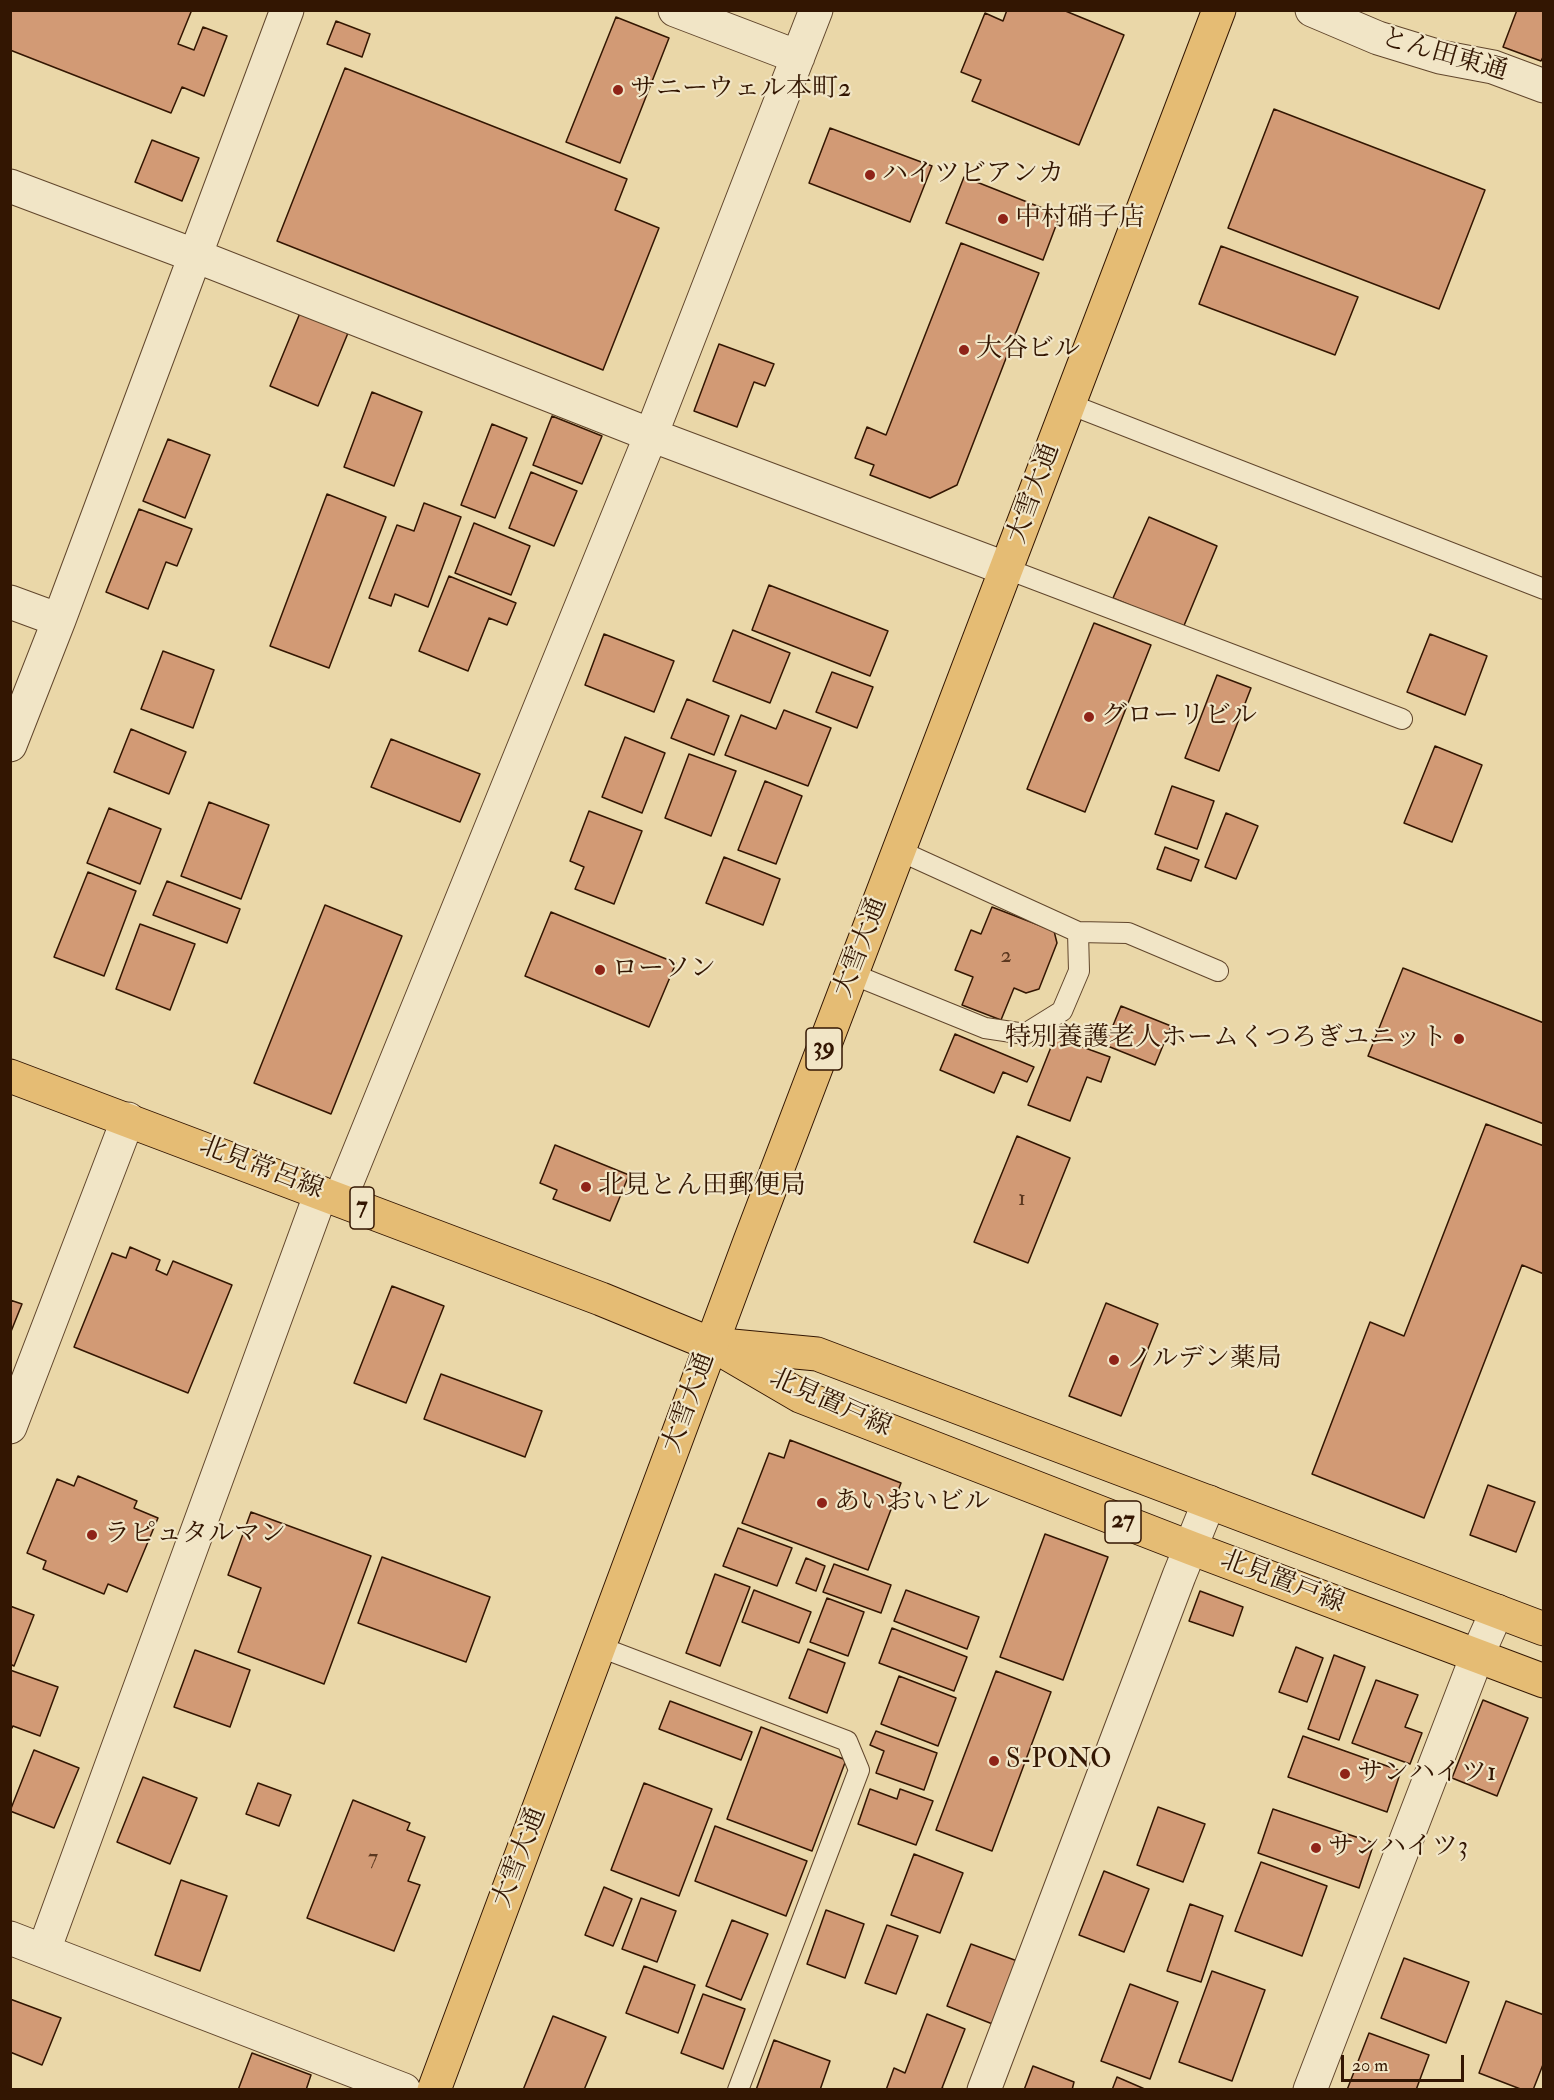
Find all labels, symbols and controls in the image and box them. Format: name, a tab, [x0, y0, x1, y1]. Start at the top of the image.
street label: とん田東通	[1377, 23, 1511, 89]
place label: サニーウェル本町2	[630, 74, 851, 106]
marker: サニーウェル本町2	[611, 83, 625, 97]
place label: ハイツビアンカ	[882, 159, 1064, 191]
marker: ハイツビアンカ	[863, 168, 877, 182]
place label: 中村硝子店	[1015, 203, 1145, 235]
marker: 中村硝子店	[996, 212, 1010, 226]
place label: 大谷ビル	[976, 334, 1080, 366]
marker: 大谷ビル	[957, 343, 971, 357]
street label: 大雪大通	[1003, 440, 1067, 548]
place label: グローリビル	[1101, 701, 1257, 733]
marker: グローリビル	[1082, 710, 1096, 724]
street label: 大雪大通	[829, 894, 895, 1002]
house number: 2	[1000, 944, 1012, 970]
place label: ローソン	[612, 954, 716, 986]
marker: ローソン	[593, 963, 607, 977]
place label: 特別養護老人ホームくつろぎユニット	[1005, 1023, 1447, 1055]
road number: 39	[806, 1028, 842, 1070]
marker: 特別養護老人ホームくつろぎユニット	[1452, 1032, 1466, 1046]
street label: 北見常呂線	[195, 1131, 327, 1207]
place label: 北見とん田郵便局	[598, 1171, 806, 1203]
marker: 北見とん田郵便局	[579, 1180, 593, 1194]
road number: 7	[350, 1187, 374, 1229]
house number: 1	[1018, 1187, 1026, 1213]
place label: ノルデン薬局	[1126, 1344, 1282, 1376]
street label: 大雪大通	[658, 1349, 722, 1457]
marker: ノルデン薬局	[1107, 1353, 1121, 1367]
street label: 北見置戸線	[764, 1363, 896, 1445]
place label: あいおいビル	[834, 1487, 990, 1519]
marker: あいおいビル	[815, 1496, 829, 1510]
road number: 27	[1105, 1501, 1141, 1543]
place label: ラピュタルマン	[104, 1519, 286, 1551]
marker: ラピュタルマン	[85, 1528, 99, 1542]
street label: 北見置戸線	[1216, 1545, 1348, 1621]
place label: S-PONO	[1006, 1745, 1112, 1777]
marker: S-PONO	[987, 1754, 1001, 1768]
place label: サンハイツ1	[1357, 1758, 1496, 1790]
marker: サンハイツ1	[1338, 1767, 1352, 1781]
street label: 大雪大通	[488, 1804, 554, 1912]
place label: サンハイツ3	[1328, 1832, 1468, 1864]
marker: サンハイツ3	[1309, 1841, 1323, 1855]
house number: 7	[368, 1846, 378, 1872]
scale bar	[1344, 2043, 1467, 2081]
text: 20 m	[1352, 2054, 1388, 2077]

